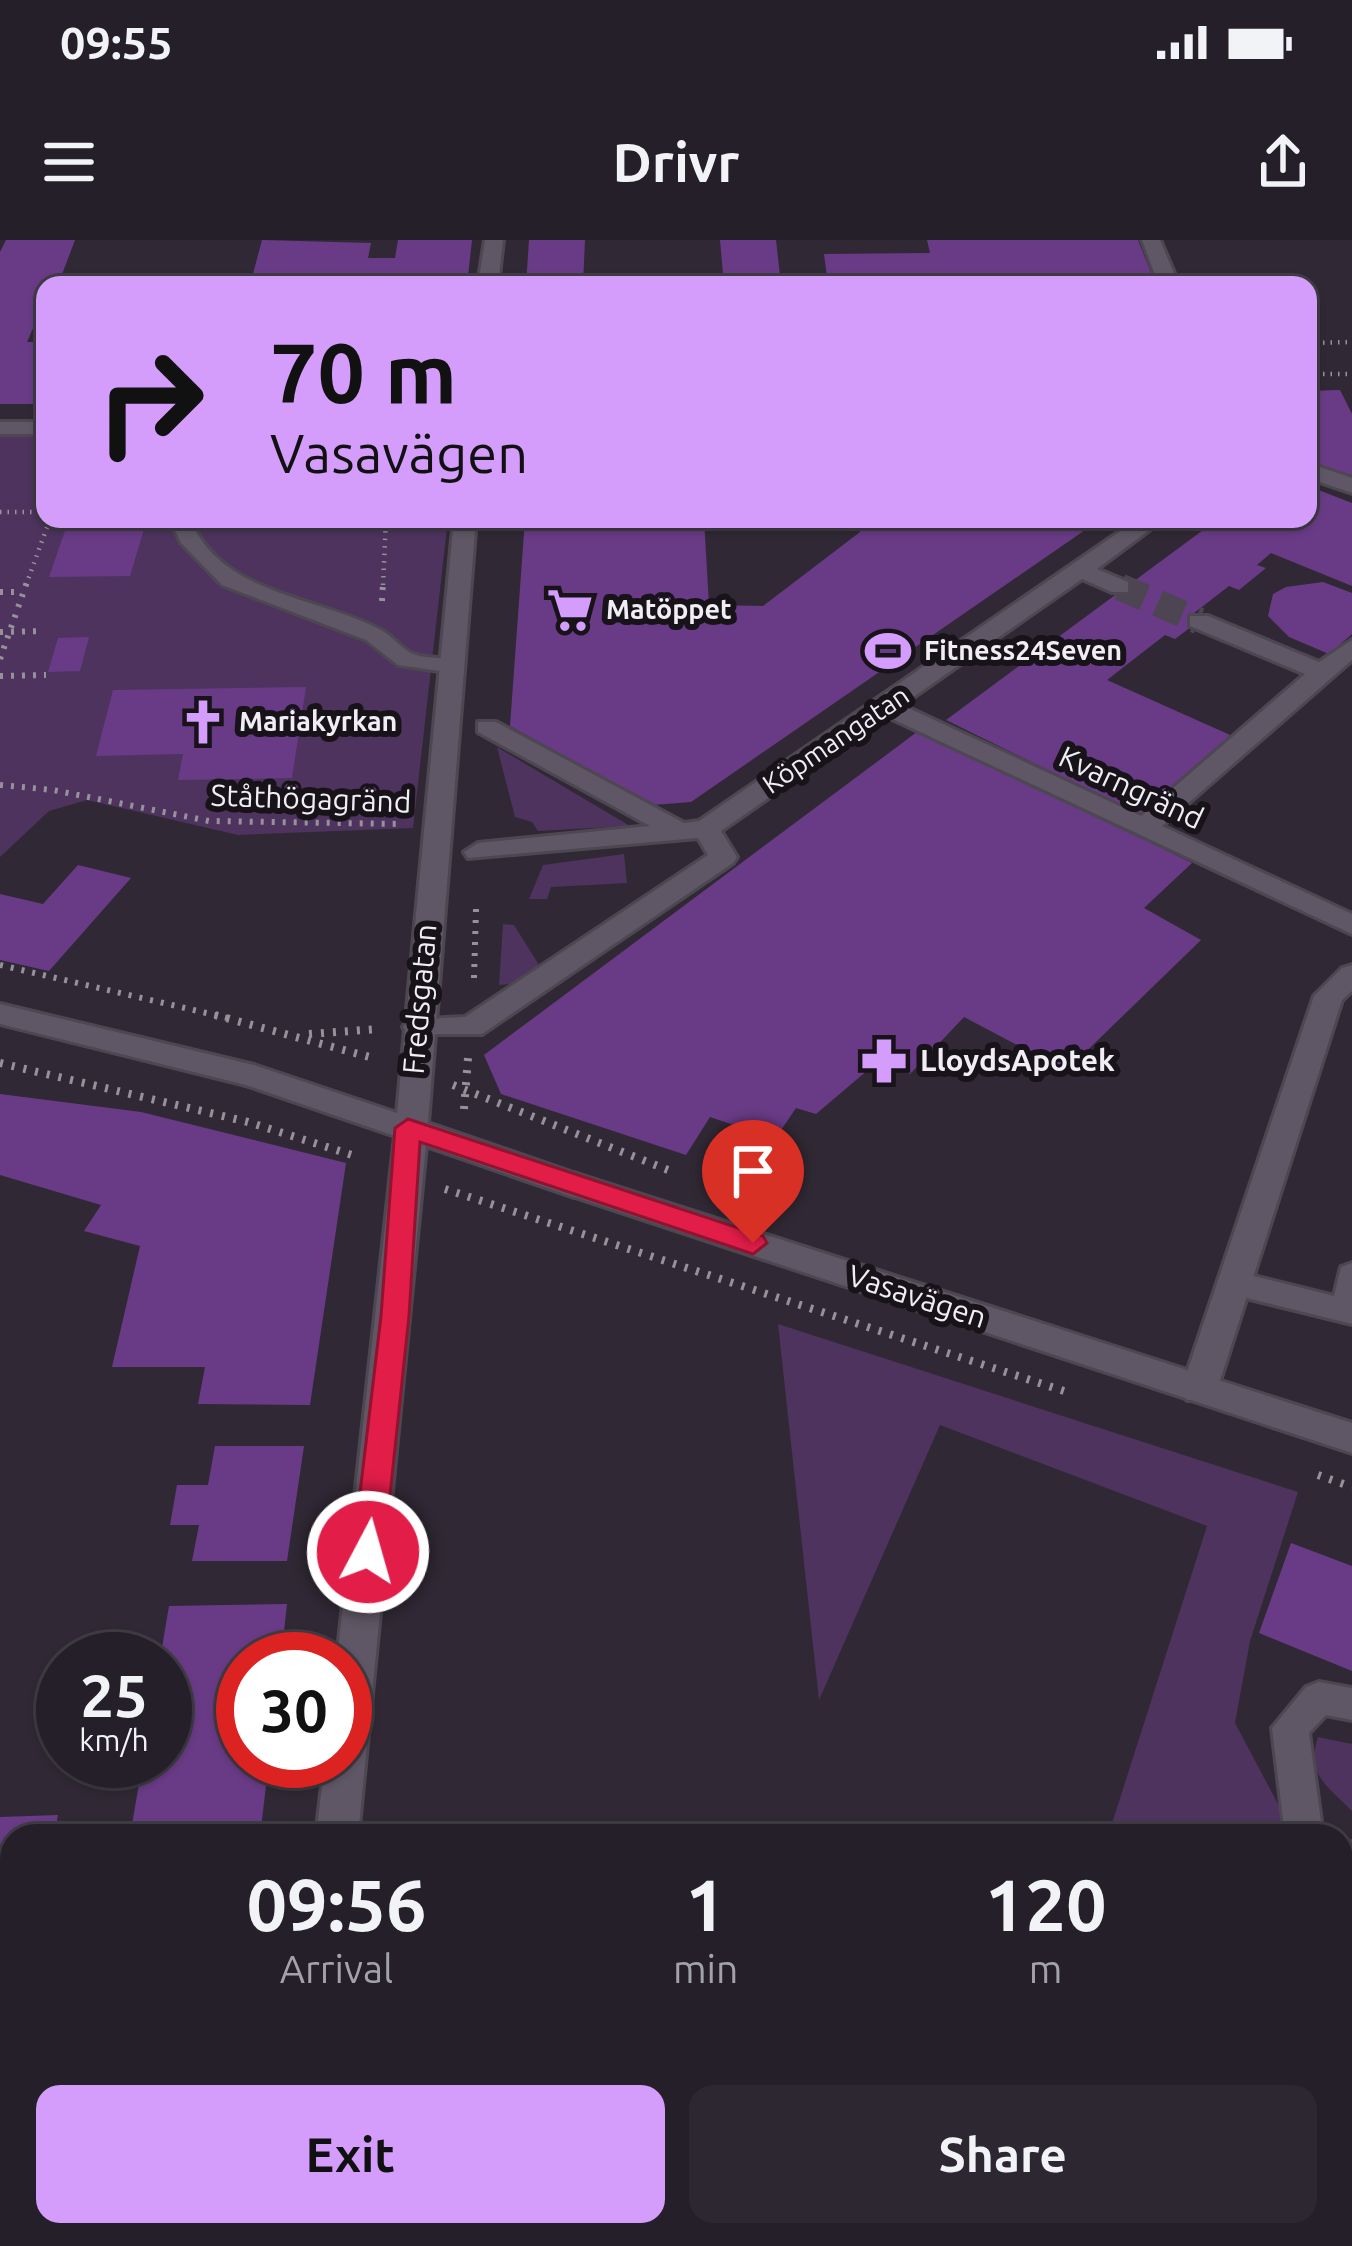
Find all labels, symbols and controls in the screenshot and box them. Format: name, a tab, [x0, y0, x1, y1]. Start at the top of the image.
text: 09:55	[60, 17, 173, 68]
icon: menu	[36, 129, 102, 195]
icon: share	[1250, 129, 1316, 195]
text: Drivr	[613, 132, 739, 192]
icon: right	[72, 324, 228, 480]
text: 70 m	[270, 325, 457, 419]
text: Vasavägen	[270, 423, 528, 483]
supermarket icon: Matöppet	[545, 585, 595, 635]
place label: Matöppet	[606, 594, 732, 624]
sports icon: Fitness24Seven	[863, 626, 913, 676]
place label: Fitness24Seven	[924, 635, 1122, 665]
street label: Köpmangatan	[757, 679, 914, 799]
church icon: Mariakyrkan	[178, 697, 228, 747]
place label: Mariakyrkan	[239, 706, 397, 736]
street label: Kvarngränd	[1054, 739, 1209, 835]
street label: Ståthögagränd	[210, 778, 412, 818]
street label: Fredsgatan	[396, 922, 443, 1075]
pharmacy icon: LloydsApotek	[859, 1036, 909, 1086]
place label: LloydsApotek	[920, 1043, 1115, 1077]
pin	[702, 1120, 804, 1243]
icon: arrive	[720, 1138, 786, 1204]
street label: Vasavägen	[844, 1258, 991, 1334]
position arrow	[305, 1489, 431, 1615]
speed limit sign: 30	[216, 1632, 372, 1788]
text: 25	[80, 1661, 148, 1728]
text: km/h	[79, 1723, 149, 1757]
text: 09:56	[246, 1864, 427, 1945]
text: 1	[685, 1864, 726, 1945]
text: 120	[985, 1864, 1107, 1945]
text: Arrival	[280, 1947, 393, 1990]
text: min	[673, 1947, 738, 1990]
text: m	[1029, 1947, 1062, 1990]
button: Exit	[36, 2085, 665, 2223]
button: Share	[689, 2085, 1317, 2223]

